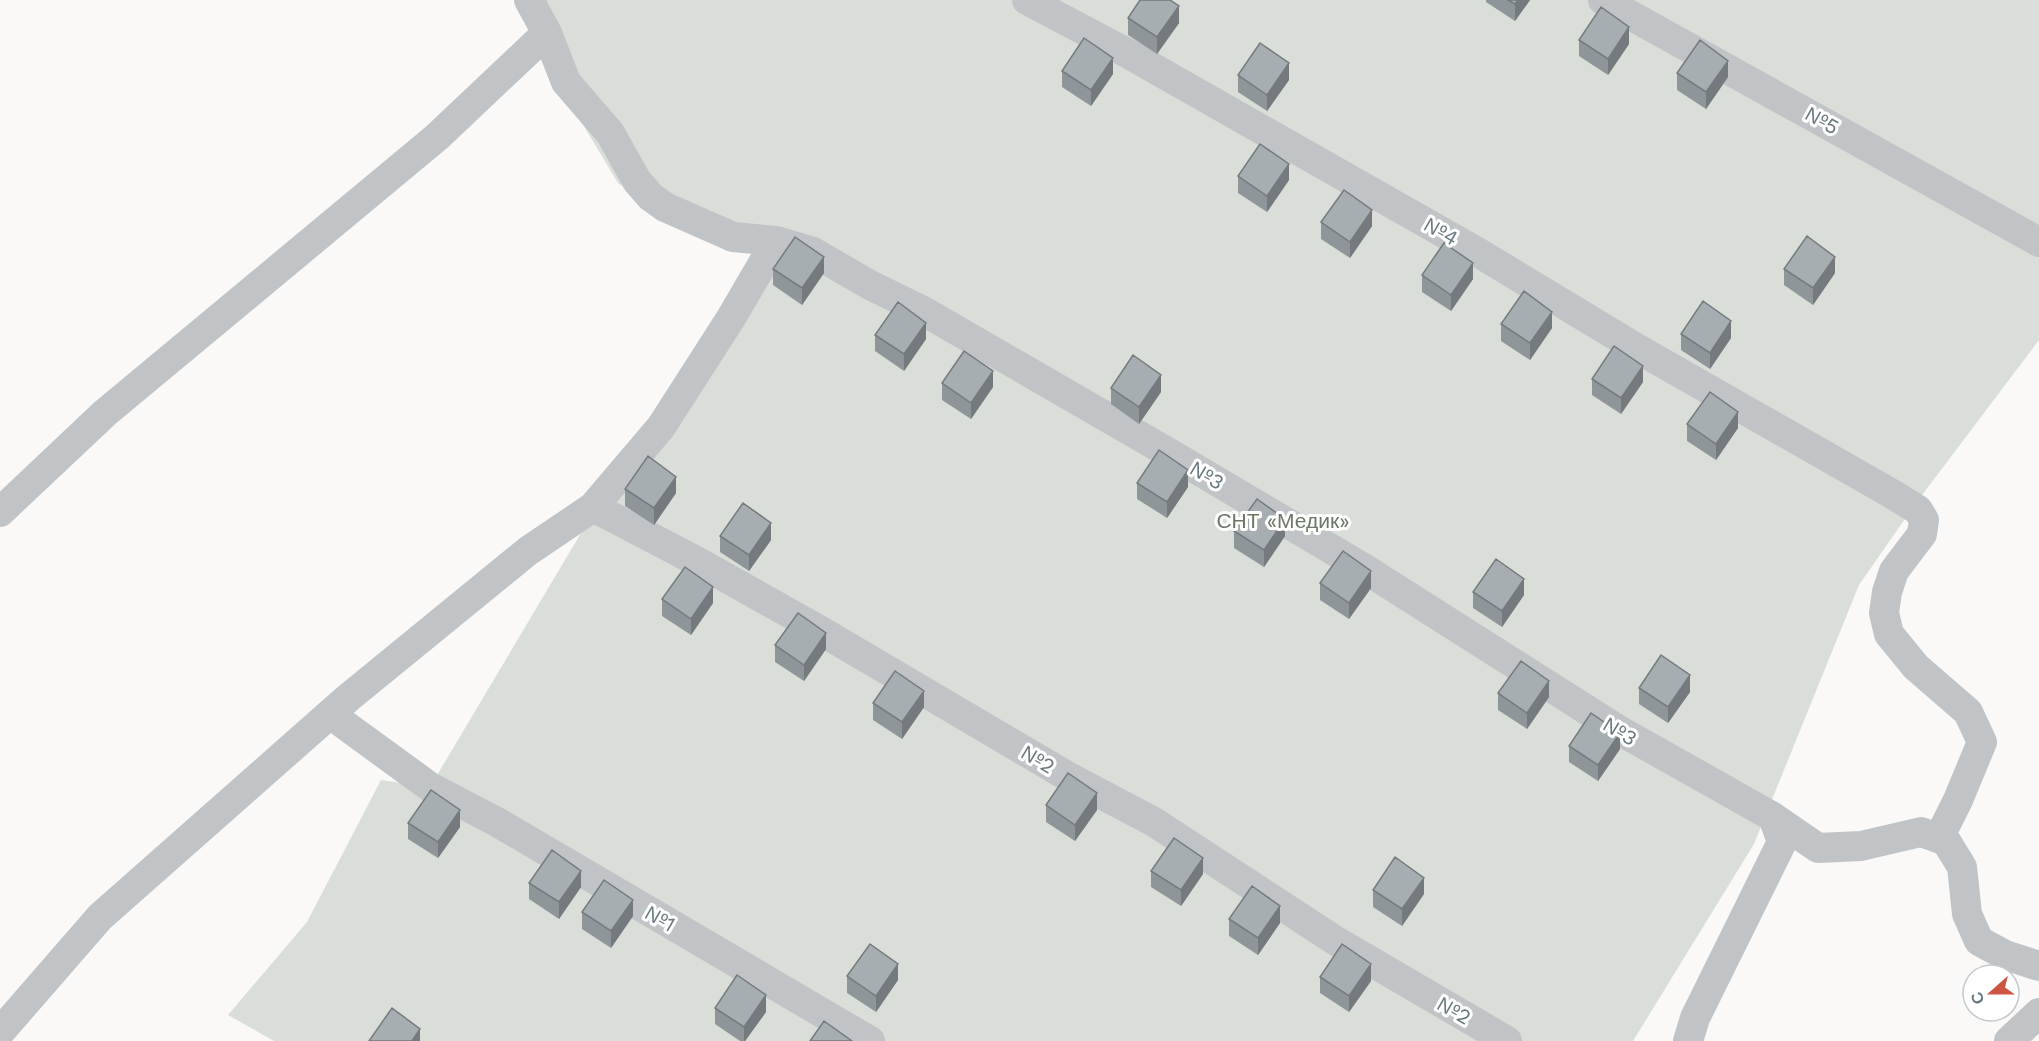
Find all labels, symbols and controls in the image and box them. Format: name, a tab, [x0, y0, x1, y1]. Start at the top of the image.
street label: №5	[1801, 101, 1843, 139]
street label: №4	[1419, 211, 1463, 251]
street label: №3	[1185, 455, 1229, 495]
park label: СНТ «Медик»	[1216, 508, 1350, 533]
street label: №3	[1598, 711, 1642, 751]
street label: №2	[1016, 739, 1060, 779]
street label: №1	[640, 899, 680, 937]
north arrow	[1961, 963, 2021, 1023]
text: С	[1966, 989, 1988, 1007]
street label: №2	[1432, 990, 1476, 1030]

